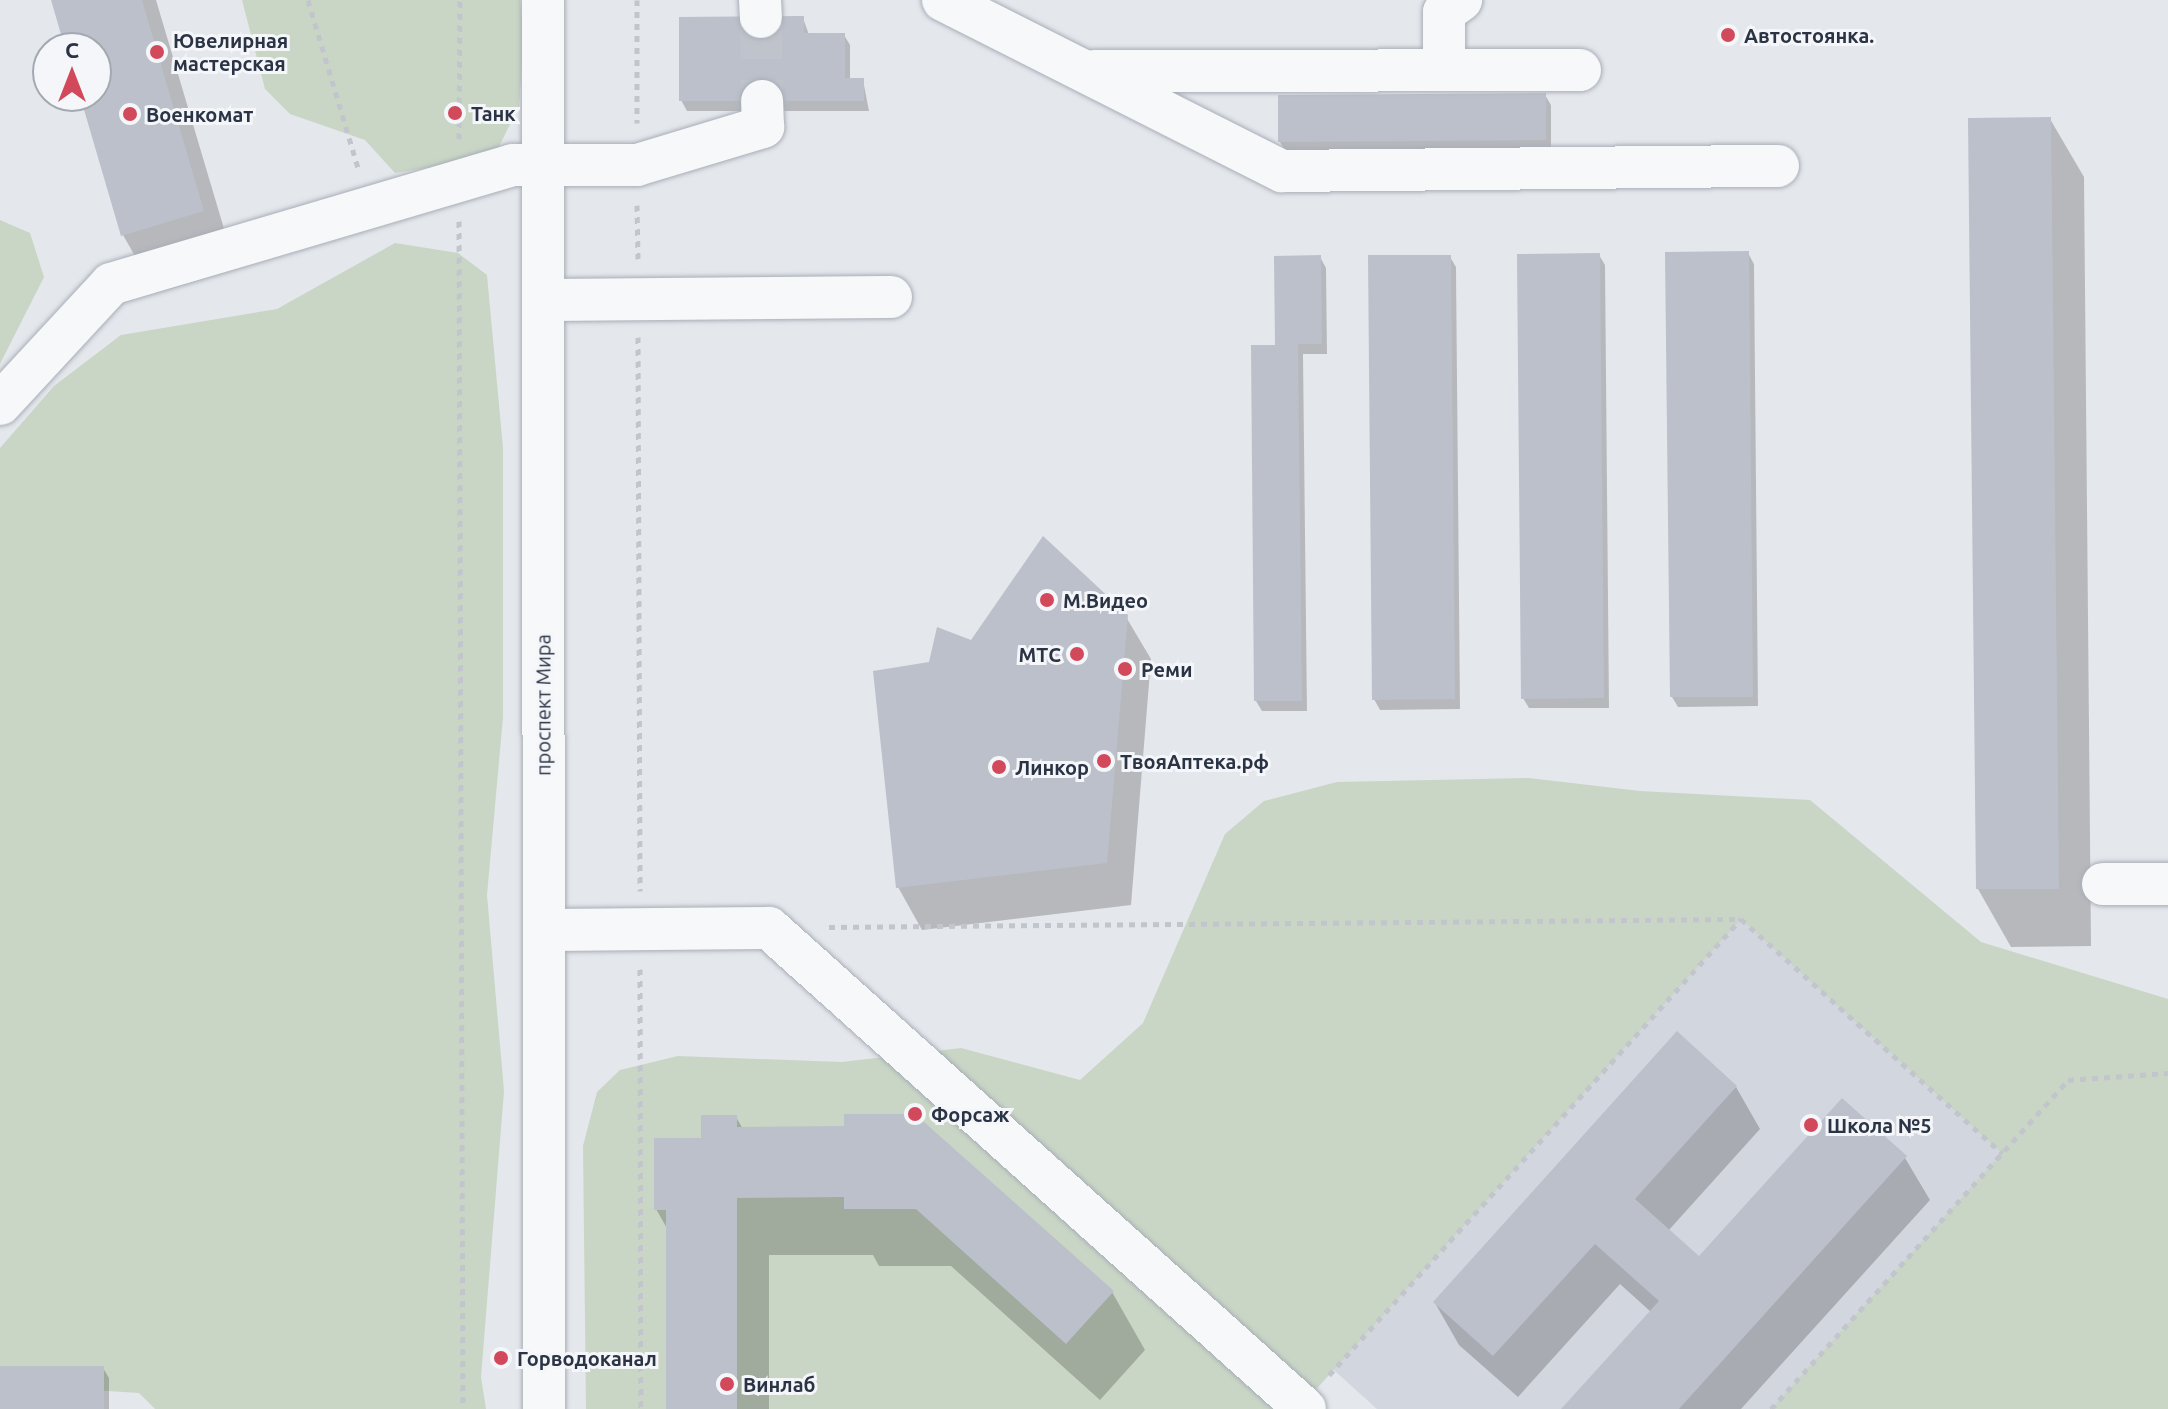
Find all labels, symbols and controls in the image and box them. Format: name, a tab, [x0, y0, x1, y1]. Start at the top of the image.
place label: Автостоянка.	[1744, 23, 1874, 47]
marker: Автостоянка.	[1719, 26, 1737, 44]
place label: Ювелирная мастерская	[173, 28, 288, 75]
north arrow	[32, 32, 112, 112]
text: С	[65, 37, 79, 62]
marker: Ювелирная мастерская	[148, 43, 166, 61]
place label: Танк	[471, 101, 516, 125]
place label: Военкомат	[146, 102, 253, 126]
marker: Танк	[446, 104, 464, 122]
marker: Военкомат	[121, 105, 139, 123]
place label: М.Видео	[1063, 588, 1148, 612]
marker: М.Видео	[1038, 591, 1056, 609]
street label: проспект Мира	[531, 634, 555, 776]
place label: МТС	[1019, 642, 1061, 666]
marker: МТС	[1068, 645, 1086, 663]
place label: Реми	[1141, 657, 1192, 681]
marker: Реми	[1116, 660, 1134, 678]
place label: ТвояАптека.рф	[1120, 749, 1269, 773]
marker: ТвояАптека.рф	[1095, 752, 1113, 770]
place label: Линкор	[1015, 755, 1089, 779]
marker: Линкор	[990, 758, 1008, 776]
place label: Форсаж	[931, 1102, 1009, 1126]
marker: Форсаж	[906, 1105, 924, 1123]
place label: Школа №5	[1827, 1113, 1931, 1137]
marker: Школа №5	[1802, 1116, 1820, 1134]
place label: Горводоканал	[517, 1346, 657, 1370]
marker: Горводоканал	[492, 1349, 510, 1367]
place label: Винлаб	[743, 1372, 815, 1396]
marker: Винлаб	[718, 1375, 736, 1393]

